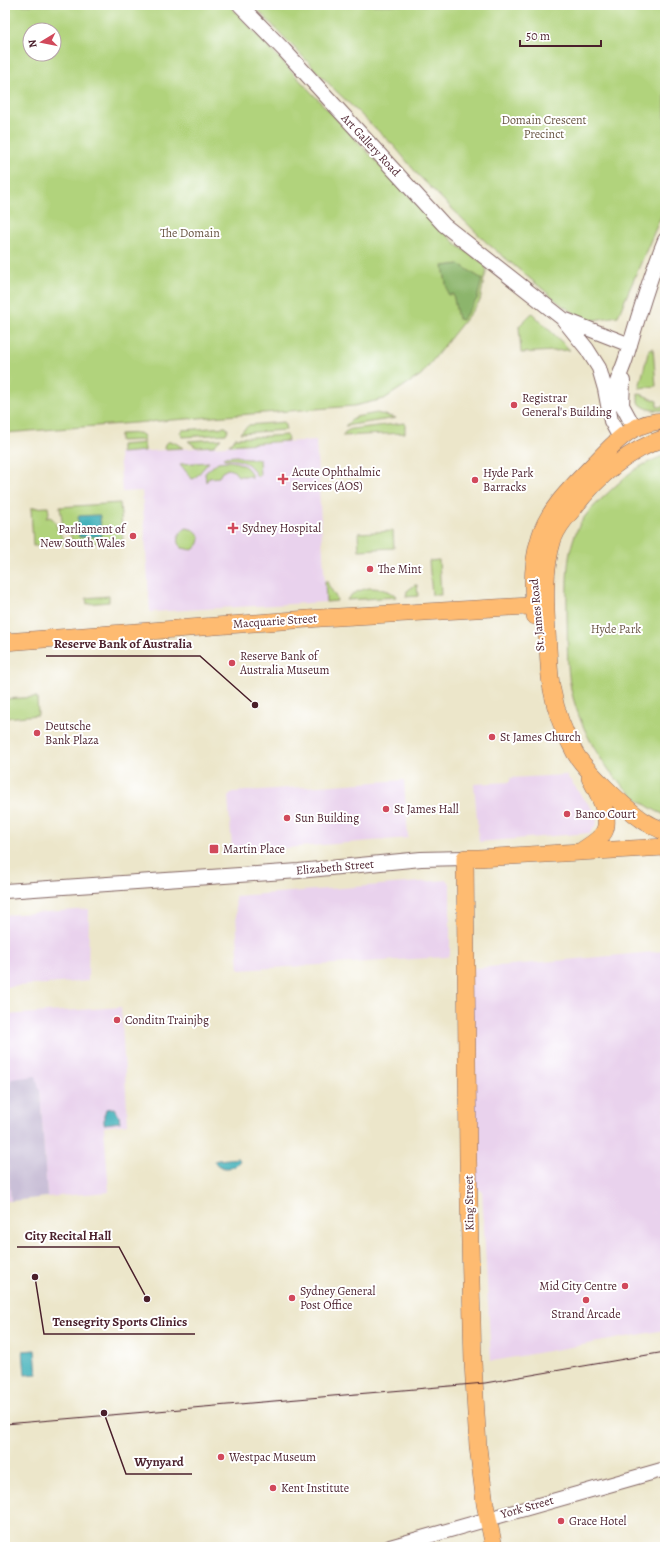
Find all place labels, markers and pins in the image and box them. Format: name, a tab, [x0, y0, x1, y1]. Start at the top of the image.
place label: Registrar General's Building	[522, 390, 612, 420]
marker: Registrar General's Building	[509, 400, 519, 410]
place label: Acute Ophthalmic Services (AOS)	[291, 464, 381, 494]
place label: Hyde Park Barracks	[483, 465, 534, 495]
marker: Acute Ophthalmic Services (AOS)	[277, 473, 289, 485]
marker: Hyde Park Barracks	[470, 475, 480, 485]
place label: Sydney Hospital	[242, 520, 321, 536]
place label: Parliament of New South Wales	[40, 521, 127, 551]
marker: Sydney Hospital	[227, 522, 239, 534]
marker: Parliament of New South Wales	[128, 531, 138, 541]
place label: The Mint	[378, 561, 422, 577]
marker: The Mint	[365, 564, 375, 574]
callout: Reserve Bank of Australia	[46, 631, 200, 656]
place label: Reserve Bank of Australia Museum	[239, 648, 330, 678]
marker: Reserve Bank of Australia Museum	[227, 658, 237, 668]
place label: Deutsche Bank Plaza	[45, 718, 99, 748]
marker: Deutsche Bank Plaza	[32, 728, 42, 738]
place label: St James Church	[500, 729, 581, 745]
marker: St James Church	[487, 732, 497, 742]
place label: St James Hall	[394, 801, 459, 817]
marker: St James Hall	[381, 804, 391, 814]
place label: Banco Court	[575, 806, 636, 822]
marker: Banco Court	[562, 809, 572, 819]
place label: Sun Building	[295, 810, 359, 826]
marker: Sun Building	[282, 813, 292, 823]
place label: Martin Place	[223, 841, 285, 857]
marker: Martin Place	[208, 843, 220, 855]
place label: Conditn Trainjbg	[125, 1012, 209, 1028]
marker: Conditn Trainjbg	[112, 1015, 122, 1025]
callout: City Recital Hall	[17, 1222, 119, 1247]
place label: Mid City Centre	[539, 1278, 617, 1294]
marker: Mid City Centre	[620, 1281, 630, 1291]
place label: Sydney General Post Office	[300, 1283, 376, 1313]
marker: Sydney General Post Office	[287, 1293, 297, 1303]
marker: Strand Arcade	[581, 1295, 591, 1305]
place label: Strand Arcade	[551, 1306, 621, 1322]
callout: Tensegrity Sports Clinics	[44, 1309, 195, 1334]
callout: Wynyard	[126, 1449, 192, 1474]
place label: Westpac Museum	[228, 1449, 316, 1465]
marker: Westpac Museum	[216, 1452, 226, 1462]
place label: Kent Institute	[281, 1480, 349, 1496]
marker: Kent Institute	[268, 1483, 278, 1493]
place label: Grace Hotel	[569, 1513, 627, 1529]
marker: Grace Hotel	[556, 1516, 566, 1526]

